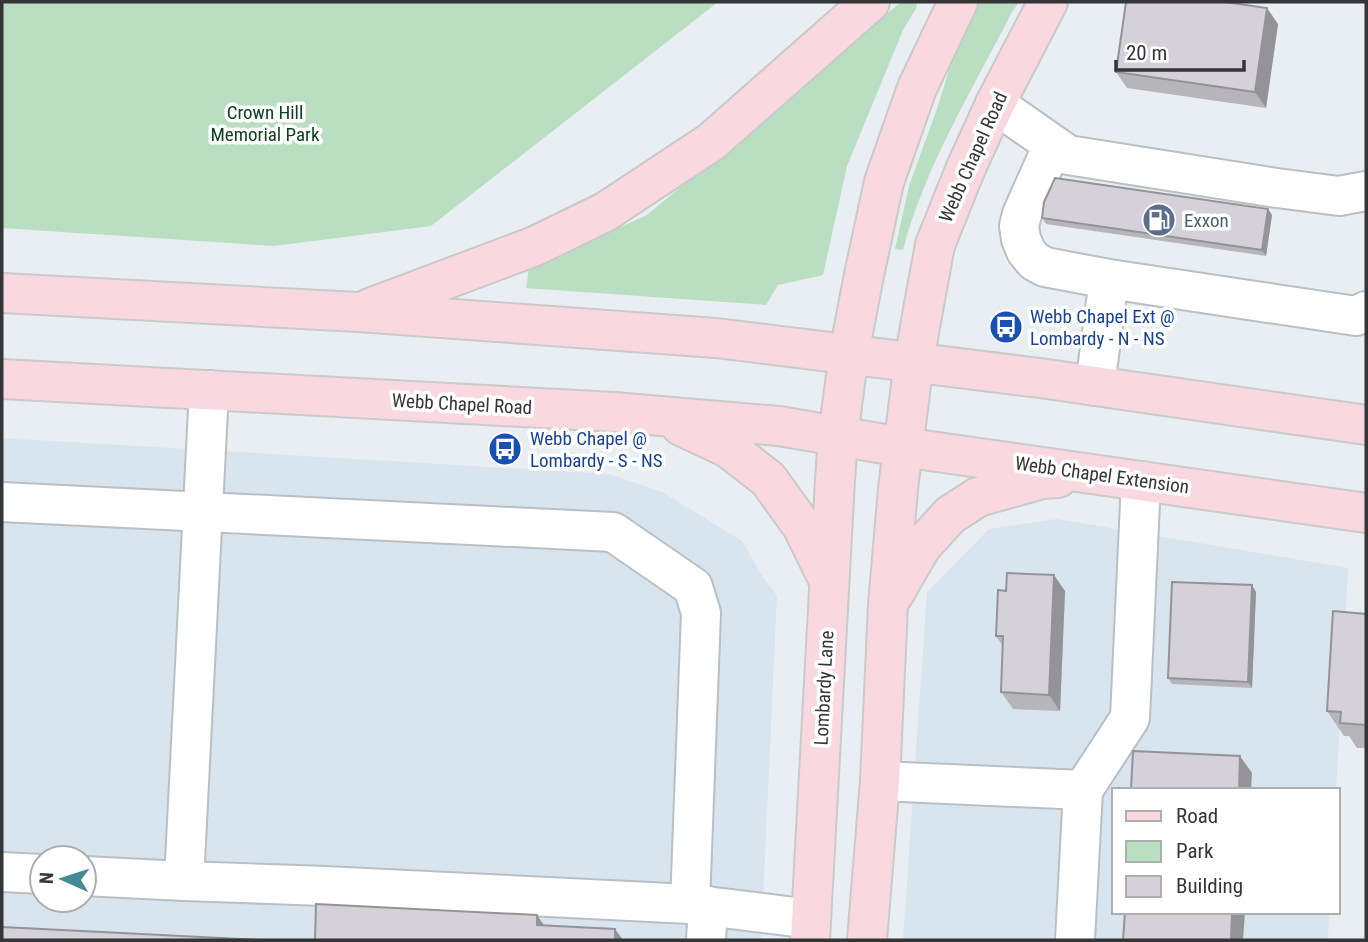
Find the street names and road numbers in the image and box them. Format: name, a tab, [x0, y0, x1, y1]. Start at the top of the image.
street label: Webb Chapel Road	[934, 88, 1012, 226]
street label: Webb Chapel Road	[391, 389, 533, 419]
street label: Webb Chapel Extension	[1013, 451, 1191, 499]
street label: Lombardy Lane	[810, 630, 838, 746]

